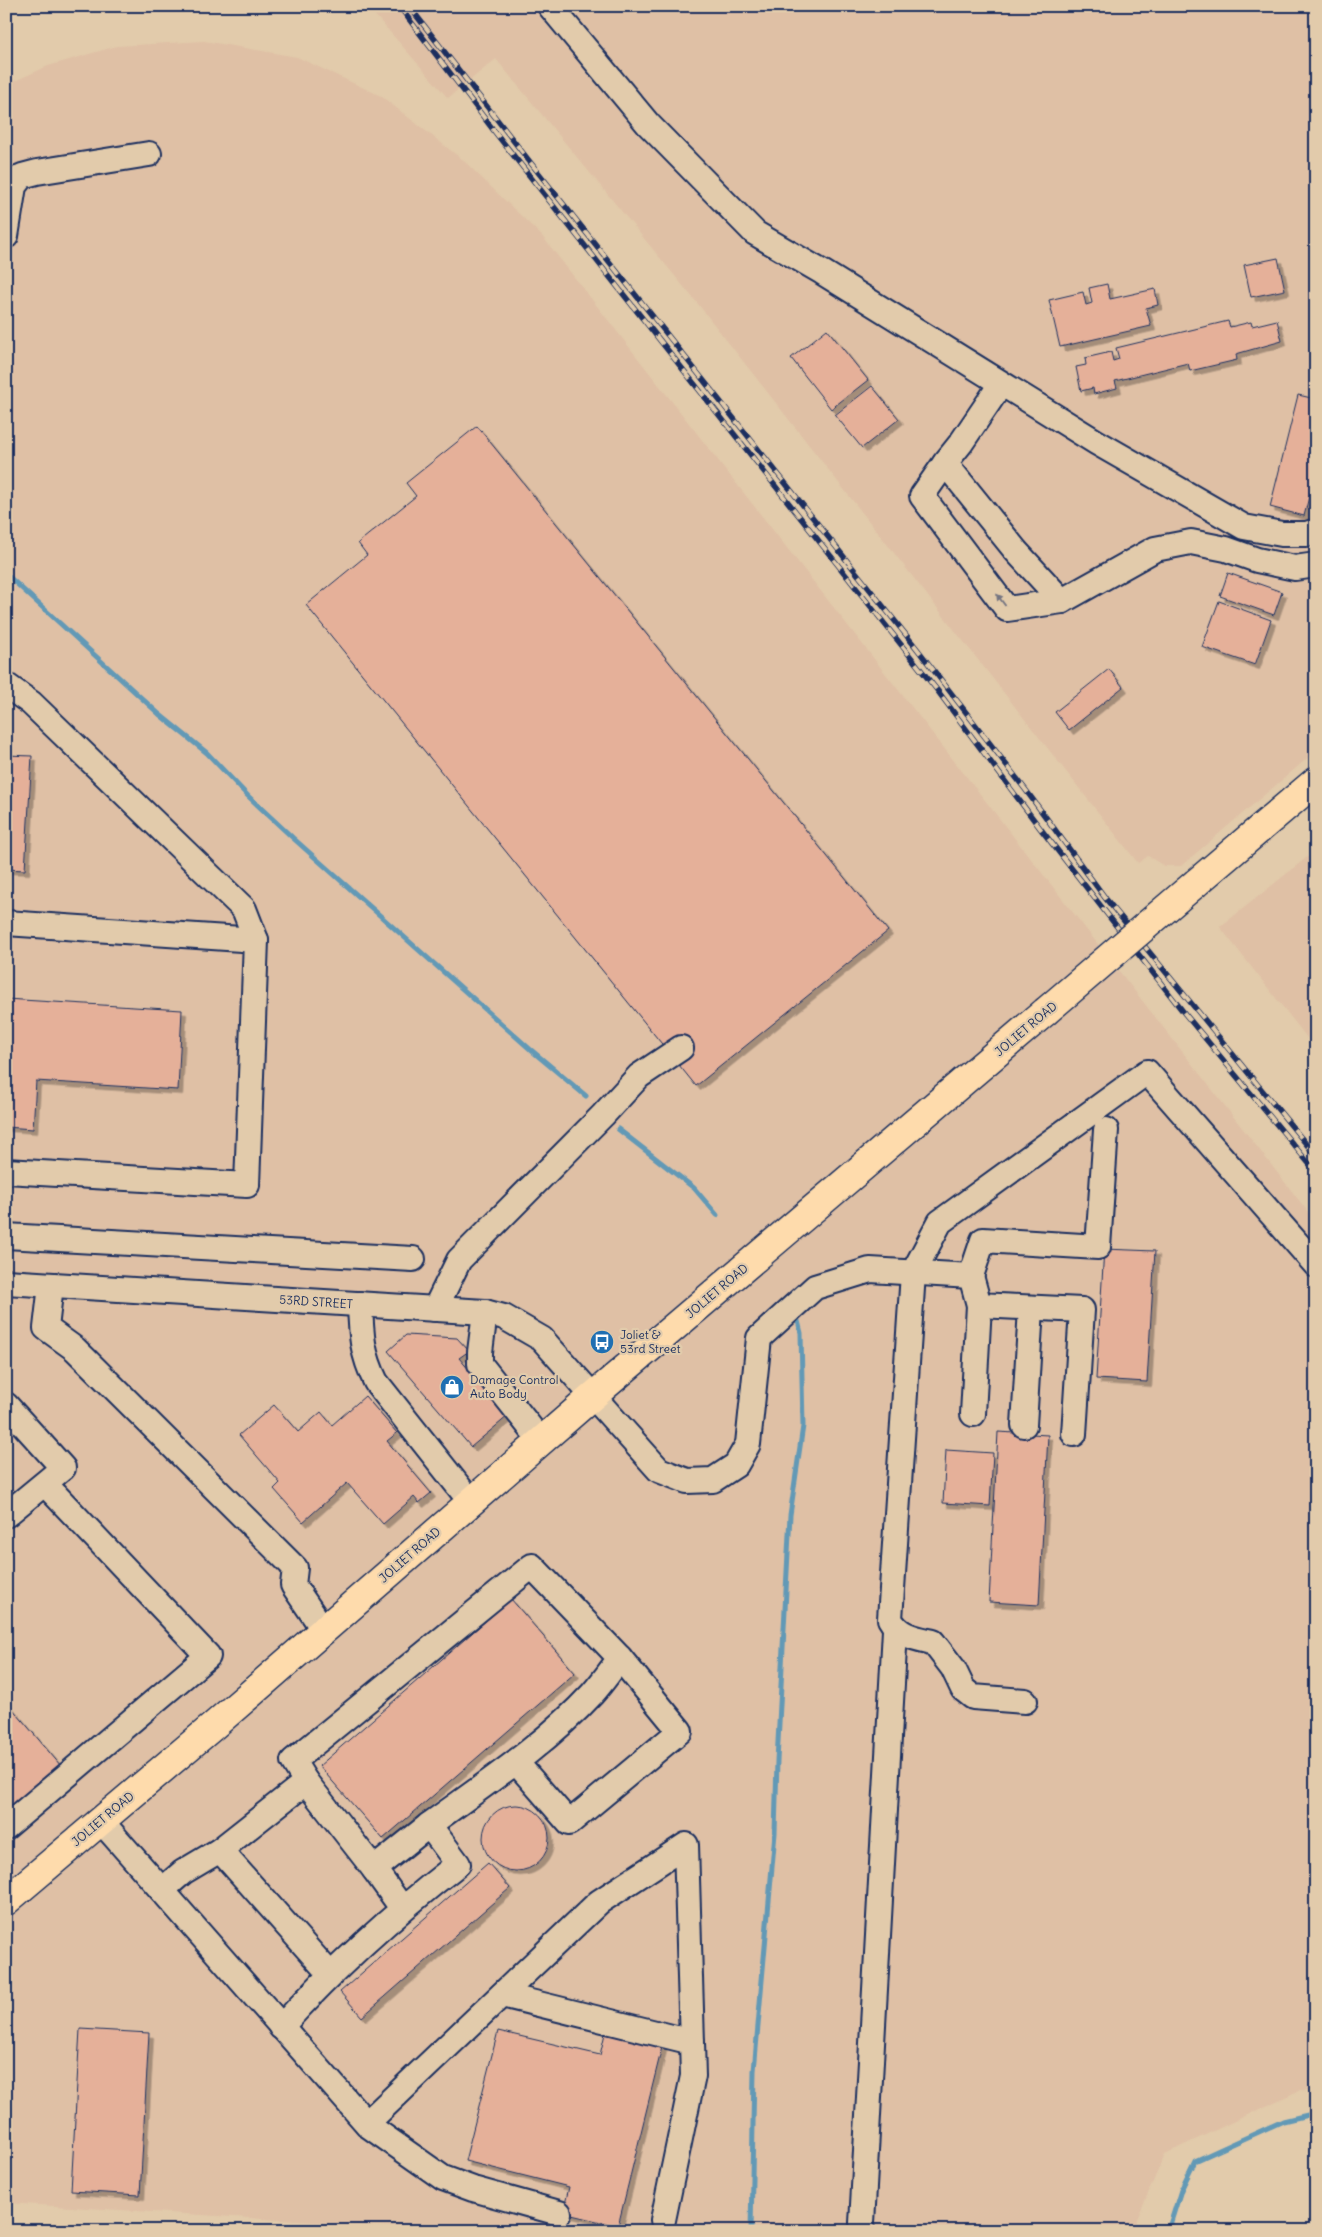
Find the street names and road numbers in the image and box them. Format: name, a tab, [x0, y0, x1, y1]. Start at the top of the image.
street label: JOLIET ROAD	[992, 998, 1060, 1059]
street label: JOLIET ROAD	[683, 1260, 751, 1321]
street label: 53RD STREET	[279, 1291, 353, 1312]
street label: JOLIET ROAD	[376, 1524, 443, 1585]
street label: JOLIET ROAD	[69, 1788, 137, 1849]

